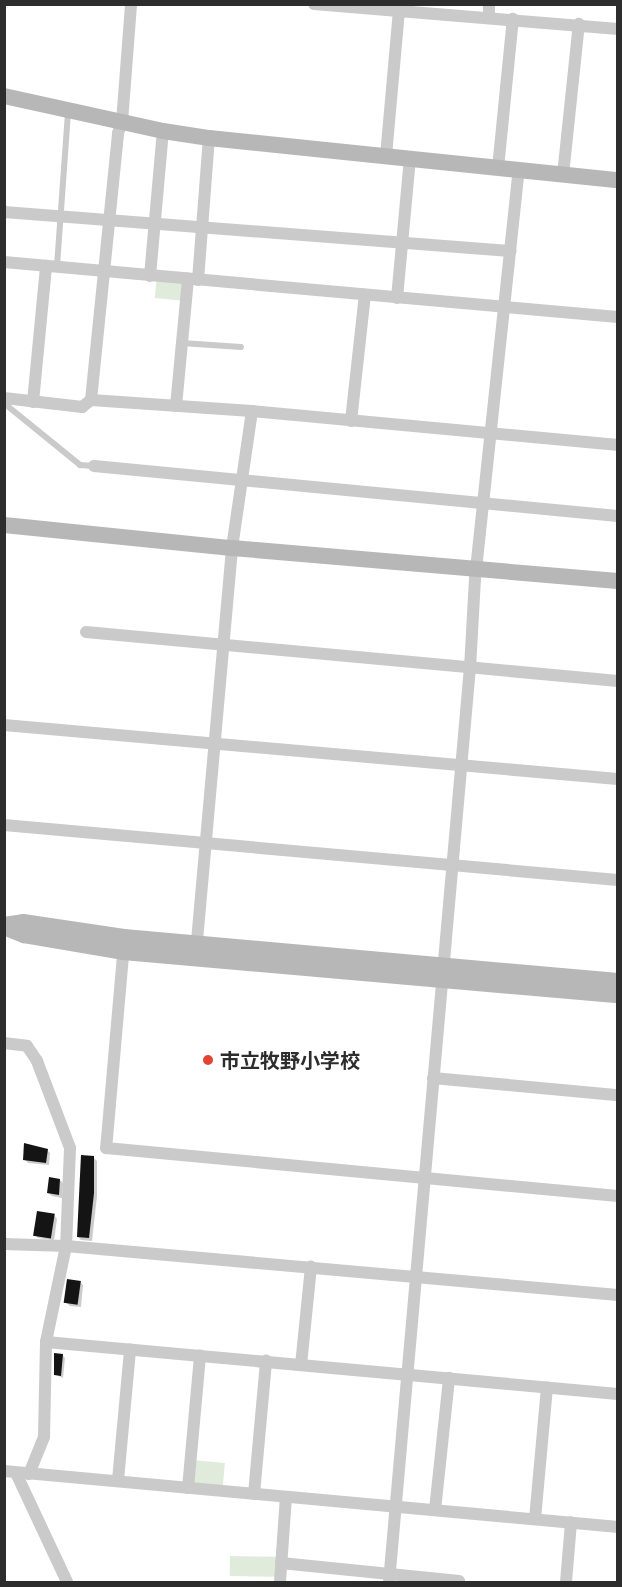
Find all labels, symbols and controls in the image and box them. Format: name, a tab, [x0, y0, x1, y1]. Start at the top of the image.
place label: 市立牧野小学校	[220, 1048, 360, 1072]
marker: 市立牧野小学校	[201, 1053, 215, 1067]

